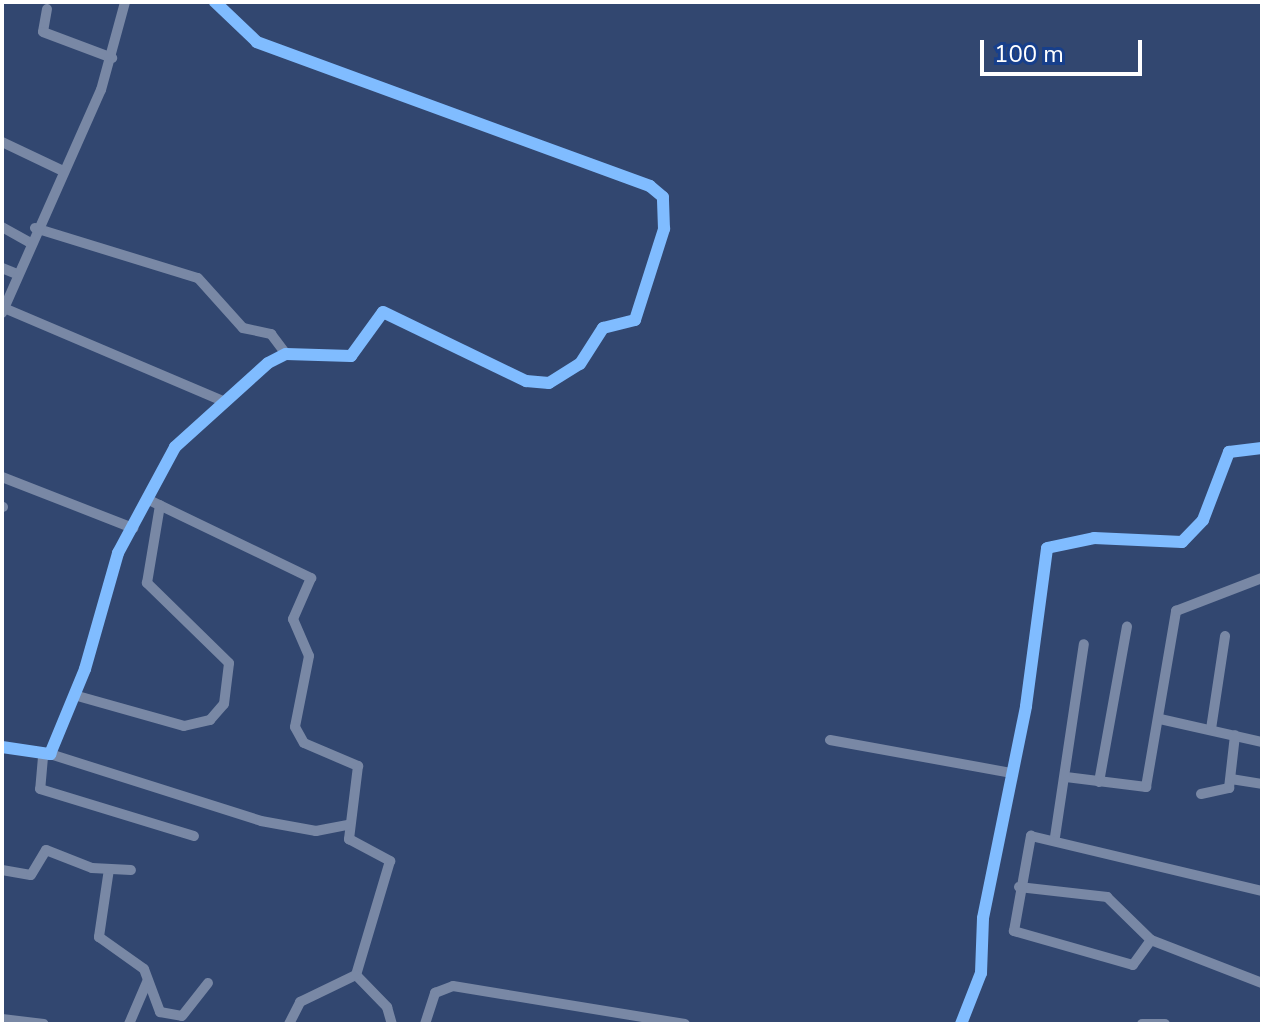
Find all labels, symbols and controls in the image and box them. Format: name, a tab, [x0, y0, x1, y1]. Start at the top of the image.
scale bar	[984, 24, 1146, 74]
text: 100 m	[994, 38, 1064, 70]

